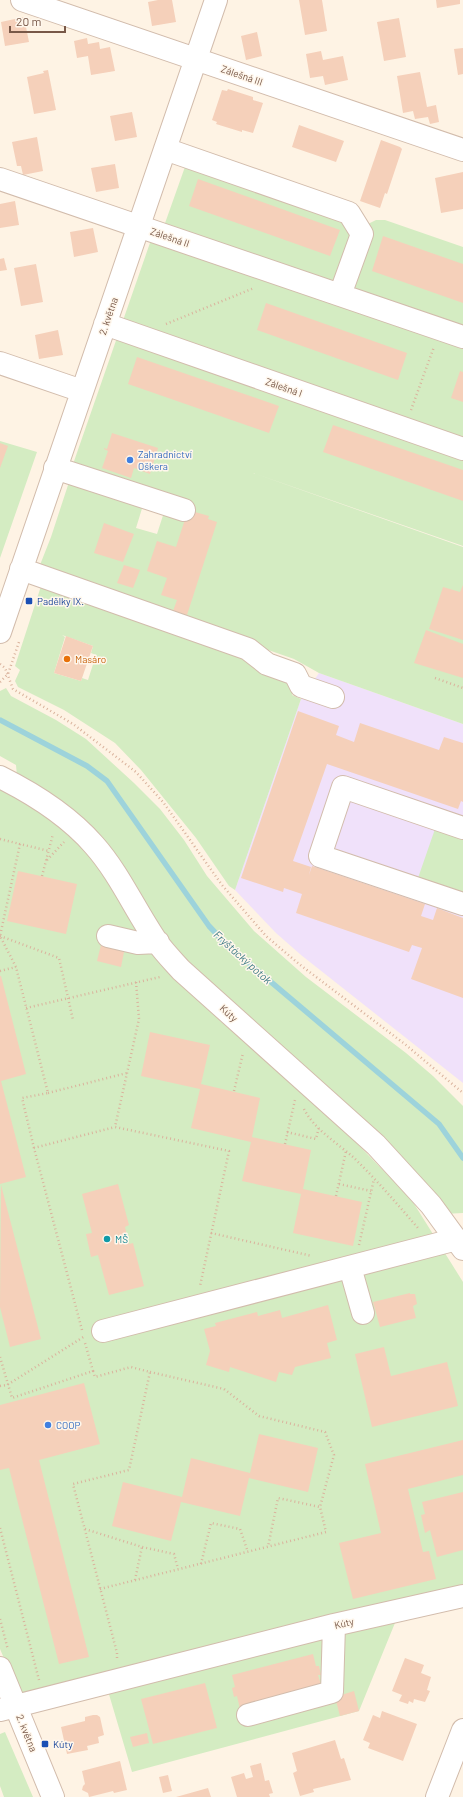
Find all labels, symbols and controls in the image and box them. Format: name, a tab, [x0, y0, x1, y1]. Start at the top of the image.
scale bar	[10, 8, 65, 34]
text: 20 m	[16, 14, 42, 28]
street label: Zálešná III	[220, 62, 264, 88]
street label: Zálešná II	[149, 225, 191, 249]
street label: 2. května	[96, 296, 120, 336]
street label: Zálešná I	[264, 375, 304, 399]
place label: Zahradnictví Oškera	[138, 448, 192, 472]
marker: Zahradnictví Oškera	[125, 455, 135, 465]
place label: Padělky IX.	[37, 595, 84, 607]
marker: Padělky IX.	[24, 596, 34, 606]
place label: Masáro	[75, 653, 106, 665]
marker: Masáro	[62, 654, 72, 664]
water label: Fryštácký potok	[211, 928, 275, 987]
street label: Kúty	[218, 1002, 241, 1024]
place label: MŠ	[115, 1233, 128, 1245]
marker: MŠ	[102, 1234, 112, 1244]
place label: COOP	[56, 1419, 81, 1431]
marker: COOP	[43, 1420, 53, 1430]
street label: Kúty	[333, 1615, 355, 1631]
street label: 2. května	[14, 1713, 40, 1753]
place label: Kúty	[53, 1738, 73, 1750]
marker: Kúty	[40, 1739, 50, 1749]

